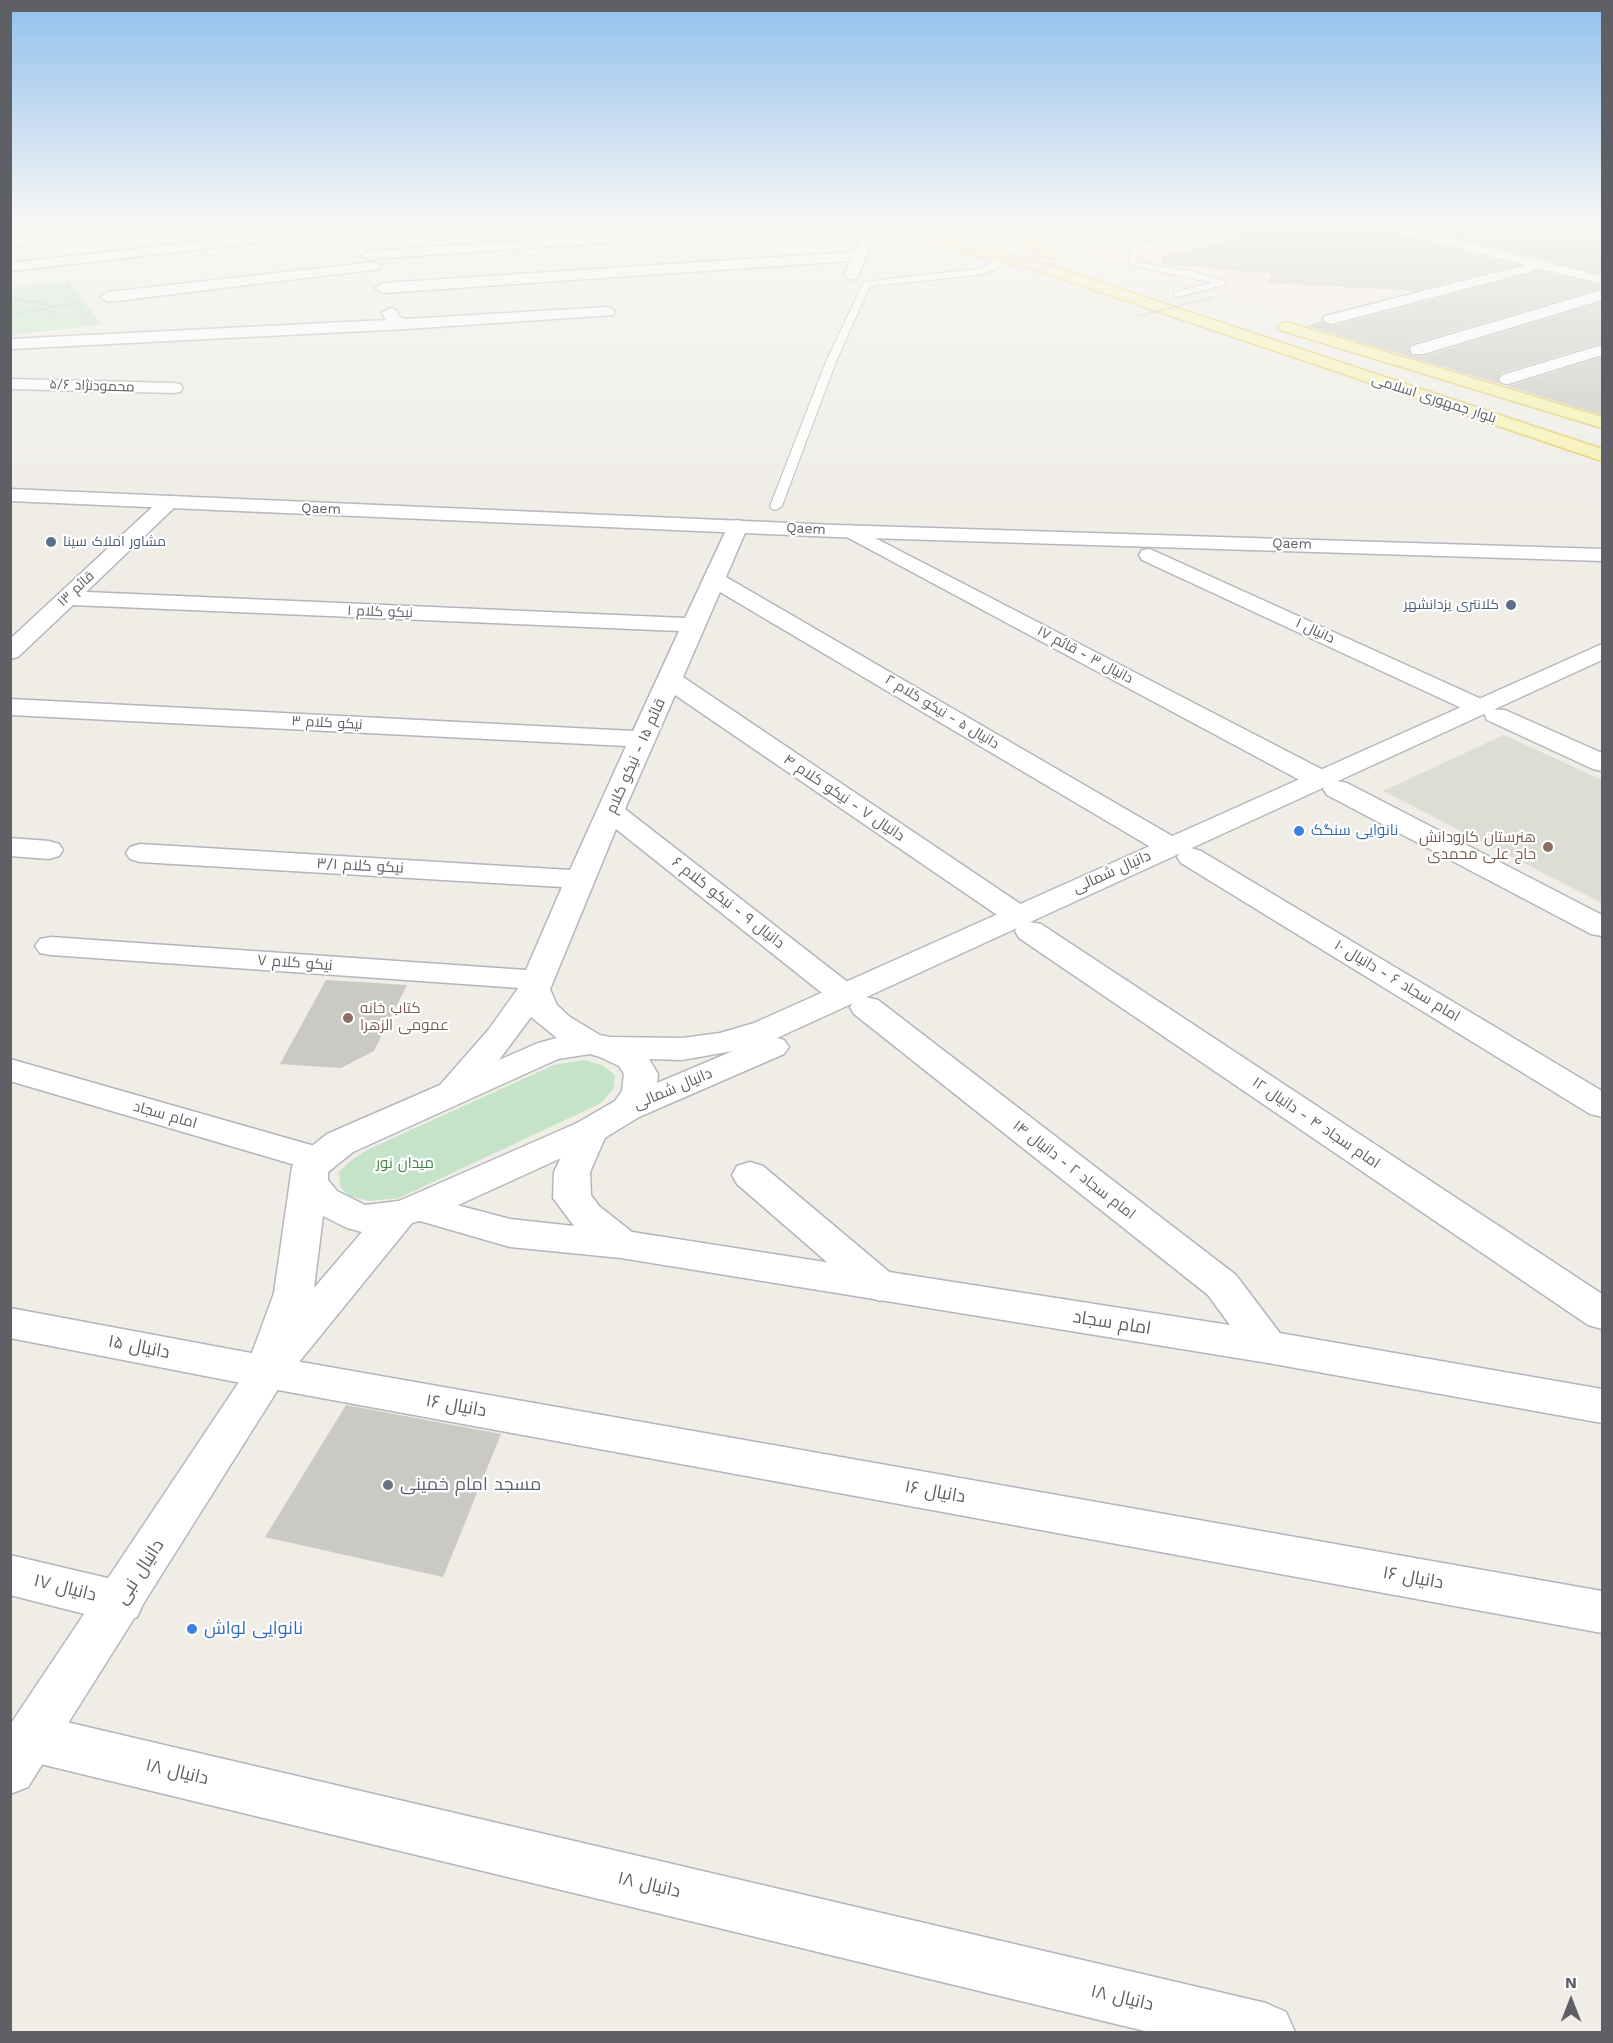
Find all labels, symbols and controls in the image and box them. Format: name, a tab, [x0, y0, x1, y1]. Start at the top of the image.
street label: بلوار جمهوری اسلامی	[1370, 371, 1498, 427]
street label: محمودنژاد ۵/۶	[49, 376, 135, 396]
street label: Qaem	[301, 500, 341, 518]
street label: Qaem	[786, 520, 826, 538]
place label: مشاور املاک سینا	[63, 534, 166, 550]
marker: مشاور املاک سینا	[44, 535, 58, 549]
street label: Qaem	[1272, 535, 1312, 553]
street label: قائم ۱۳	[54, 568, 98, 610]
place label: کلانتری یزدانشهر	[1404, 597, 1499, 613]
marker: کلانتری یزدانشهر	[1504, 598, 1518, 612]
street label: نیکو کلام ۱	[347, 602, 413, 622]
street label: دانیال ۱	[1293, 615, 1337, 647]
street label: دانیال ۳ - قائم ۱۷	[1034, 623, 1136, 687]
street label: دانیال ۵ - نیکو کلام ۲	[882, 671, 1002, 753]
street label: قائم ۱۵ - نیکو کلام	[603, 696, 669, 816]
street label: نیکو کلام ۳	[291, 713, 363, 733]
street label: دانیال ۷ - نیکو کلام ۴	[780, 751, 908, 845]
place label: نانوایی سنگک	[1311, 822, 1398, 840]
marker: نانوایی سنگک	[1292, 824, 1306, 838]
place label: هنرستان کارودانش حاج علی محمدی	[1419, 829, 1536, 864]
marker: هنرستان کارودانش حاج علی محمدی	[1541, 840, 1555, 854]
street label: دانیال شمالی	[1070, 847, 1154, 897]
street label: دانیال ۹ - نیکو کلام ۶	[668, 853, 788, 953]
street label: نیکو کلام ۳/۱	[316, 855, 404, 877]
street label: امام سجاد ۶ - دانیال ۱۰	[1331, 936, 1463, 1026]
street label: نیکو کلام ٧	[257, 951, 333, 975]
place label: کتاب خانه عمومی الزهرا	[360, 1000, 449, 1035]
marker: کتاب خانه عمومی الزهرا	[341, 1011, 355, 1025]
street label: دانیال شمالی	[631, 1064, 715, 1114]
street label: امام سجاد ۴ - دانیال ۱۲	[1249, 1073, 1383, 1173]
street label: امام سجاد	[131, 1097, 199, 1133]
street label: امام سجاد ۲ - دانیال ۱۴	[1009, 1117, 1139, 1223]
park label: میدان نور	[376, 1155, 434, 1173]
street label: امام سجاد	[1071, 1306, 1153, 1340]
street label: دانیال ۱۵	[106, 1330, 172, 1364]
street label: دانیال ۱۶	[424, 1390, 488, 1422]
place label: مسجد امام خمینی	[400, 1474, 541, 1496]
street label: دانیال ۱۶	[903, 1476, 967, 1508]
marker: مسجد امام خمینی	[381, 1478, 395, 1492]
street label: دانیال نبی	[111, 1535, 169, 1609]
street label: دانیال ۱۶	[1381, 1562, 1445, 1594]
street label: دانیال ۱۷	[31, 1570, 99, 1606]
place label: نانوایی لواش	[204, 1618, 303, 1640]
marker: نانوایی لواش	[185, 1622, 199, 1636]
street label: دانیال ۱۸	[143, 1754, 211, 1790]
street label: دانیال ۱۸	[615, 1867, 683, 1903]
north arrow	[1541, 1971, 1601, 2031]
text: N	[1565, 1973, 1577, 1992]
street label: دانیال ۱۸	[1088, 1980, 1156, 2016]

